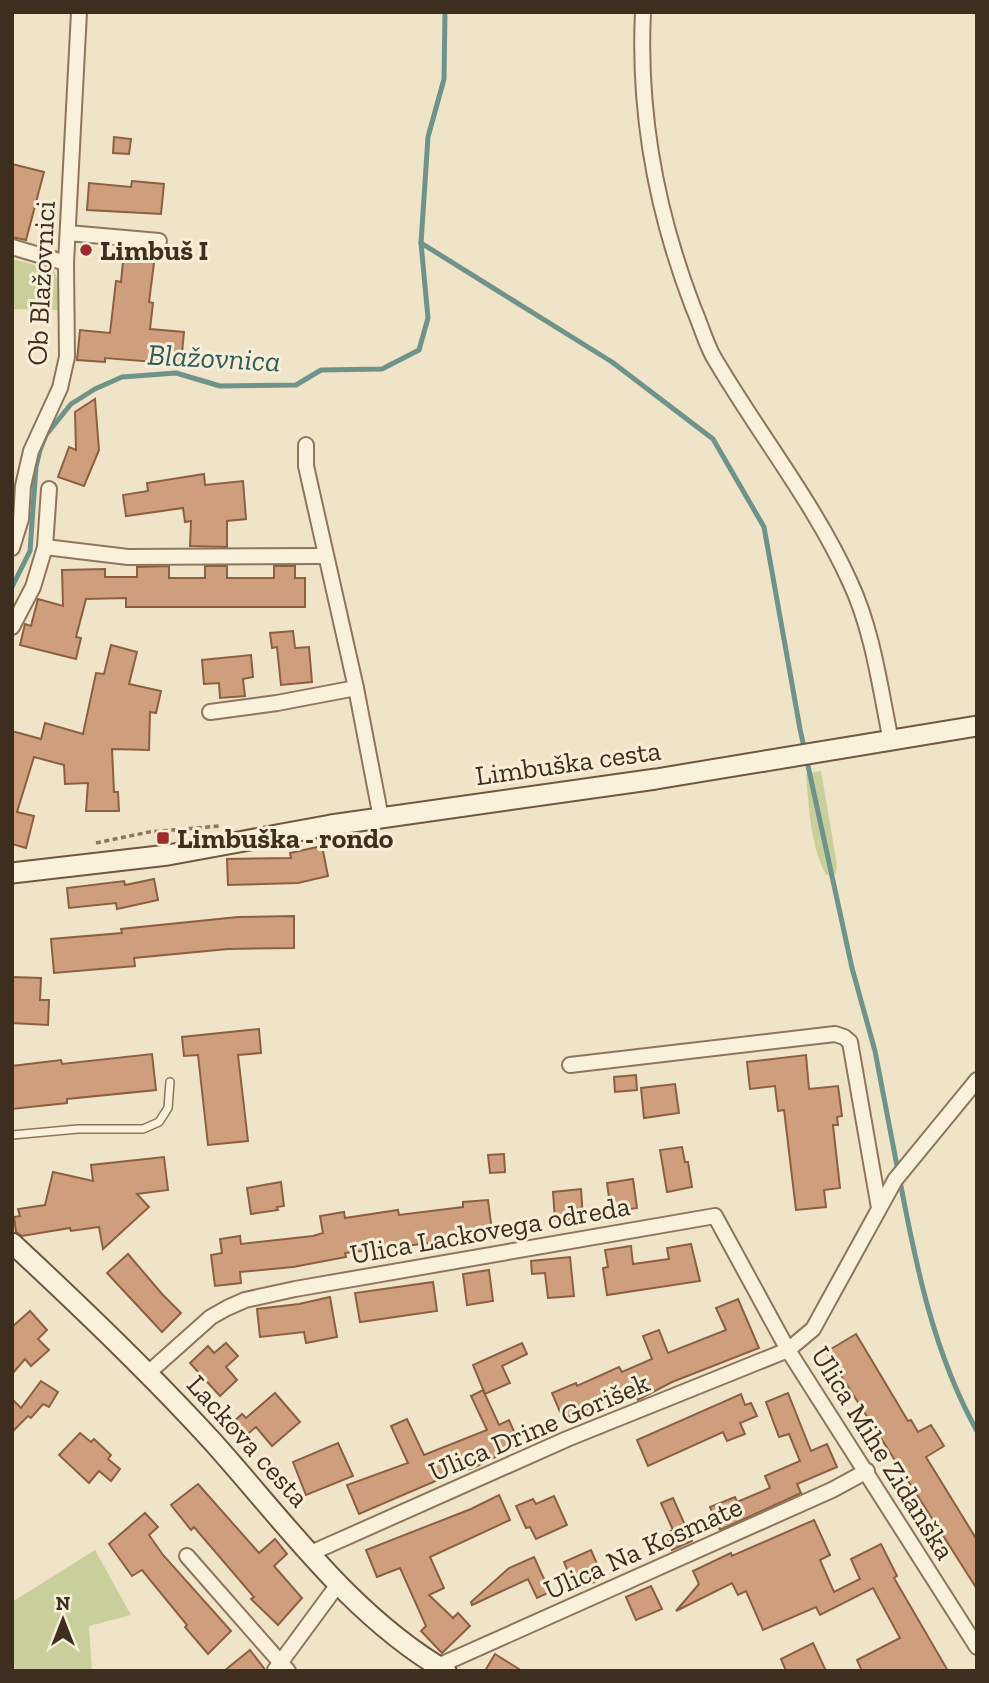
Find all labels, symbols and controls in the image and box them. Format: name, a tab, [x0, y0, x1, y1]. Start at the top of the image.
street label: Ob Blažovnici	[20, 200, 62, 366]
place label: Limbuš I	[100, 234, 208, 267]
marker: Limbuš I	[78, 242, 94, 258]
water label: Blažovnica	[147, 337, 281, 379]
street label: Limbuška cesta	[473, 734, 663, 792]
place label: Limbuška - rondo	[177, 822, 394, 855]
marker: Limbuška - rondo	[155, 830, 171, 846]
street label: Ulica Lackovega odreda	[347, 1189, 633, 1271]
street label: Ulica Mihe Zidanška	[804, 1340, 962, 1566]
street label: Ulica Drine Gorišek	[424, 1365, 655, 1488]
street label: Lackova cesta	[180, 1368, 316, 1514]
street label: Ulica Na Kosmate	[539, 1490, 747, 1606]
north arrow	[28, 1585, 98, 1655]
text: N	[56, 1592, 70, 1615]

